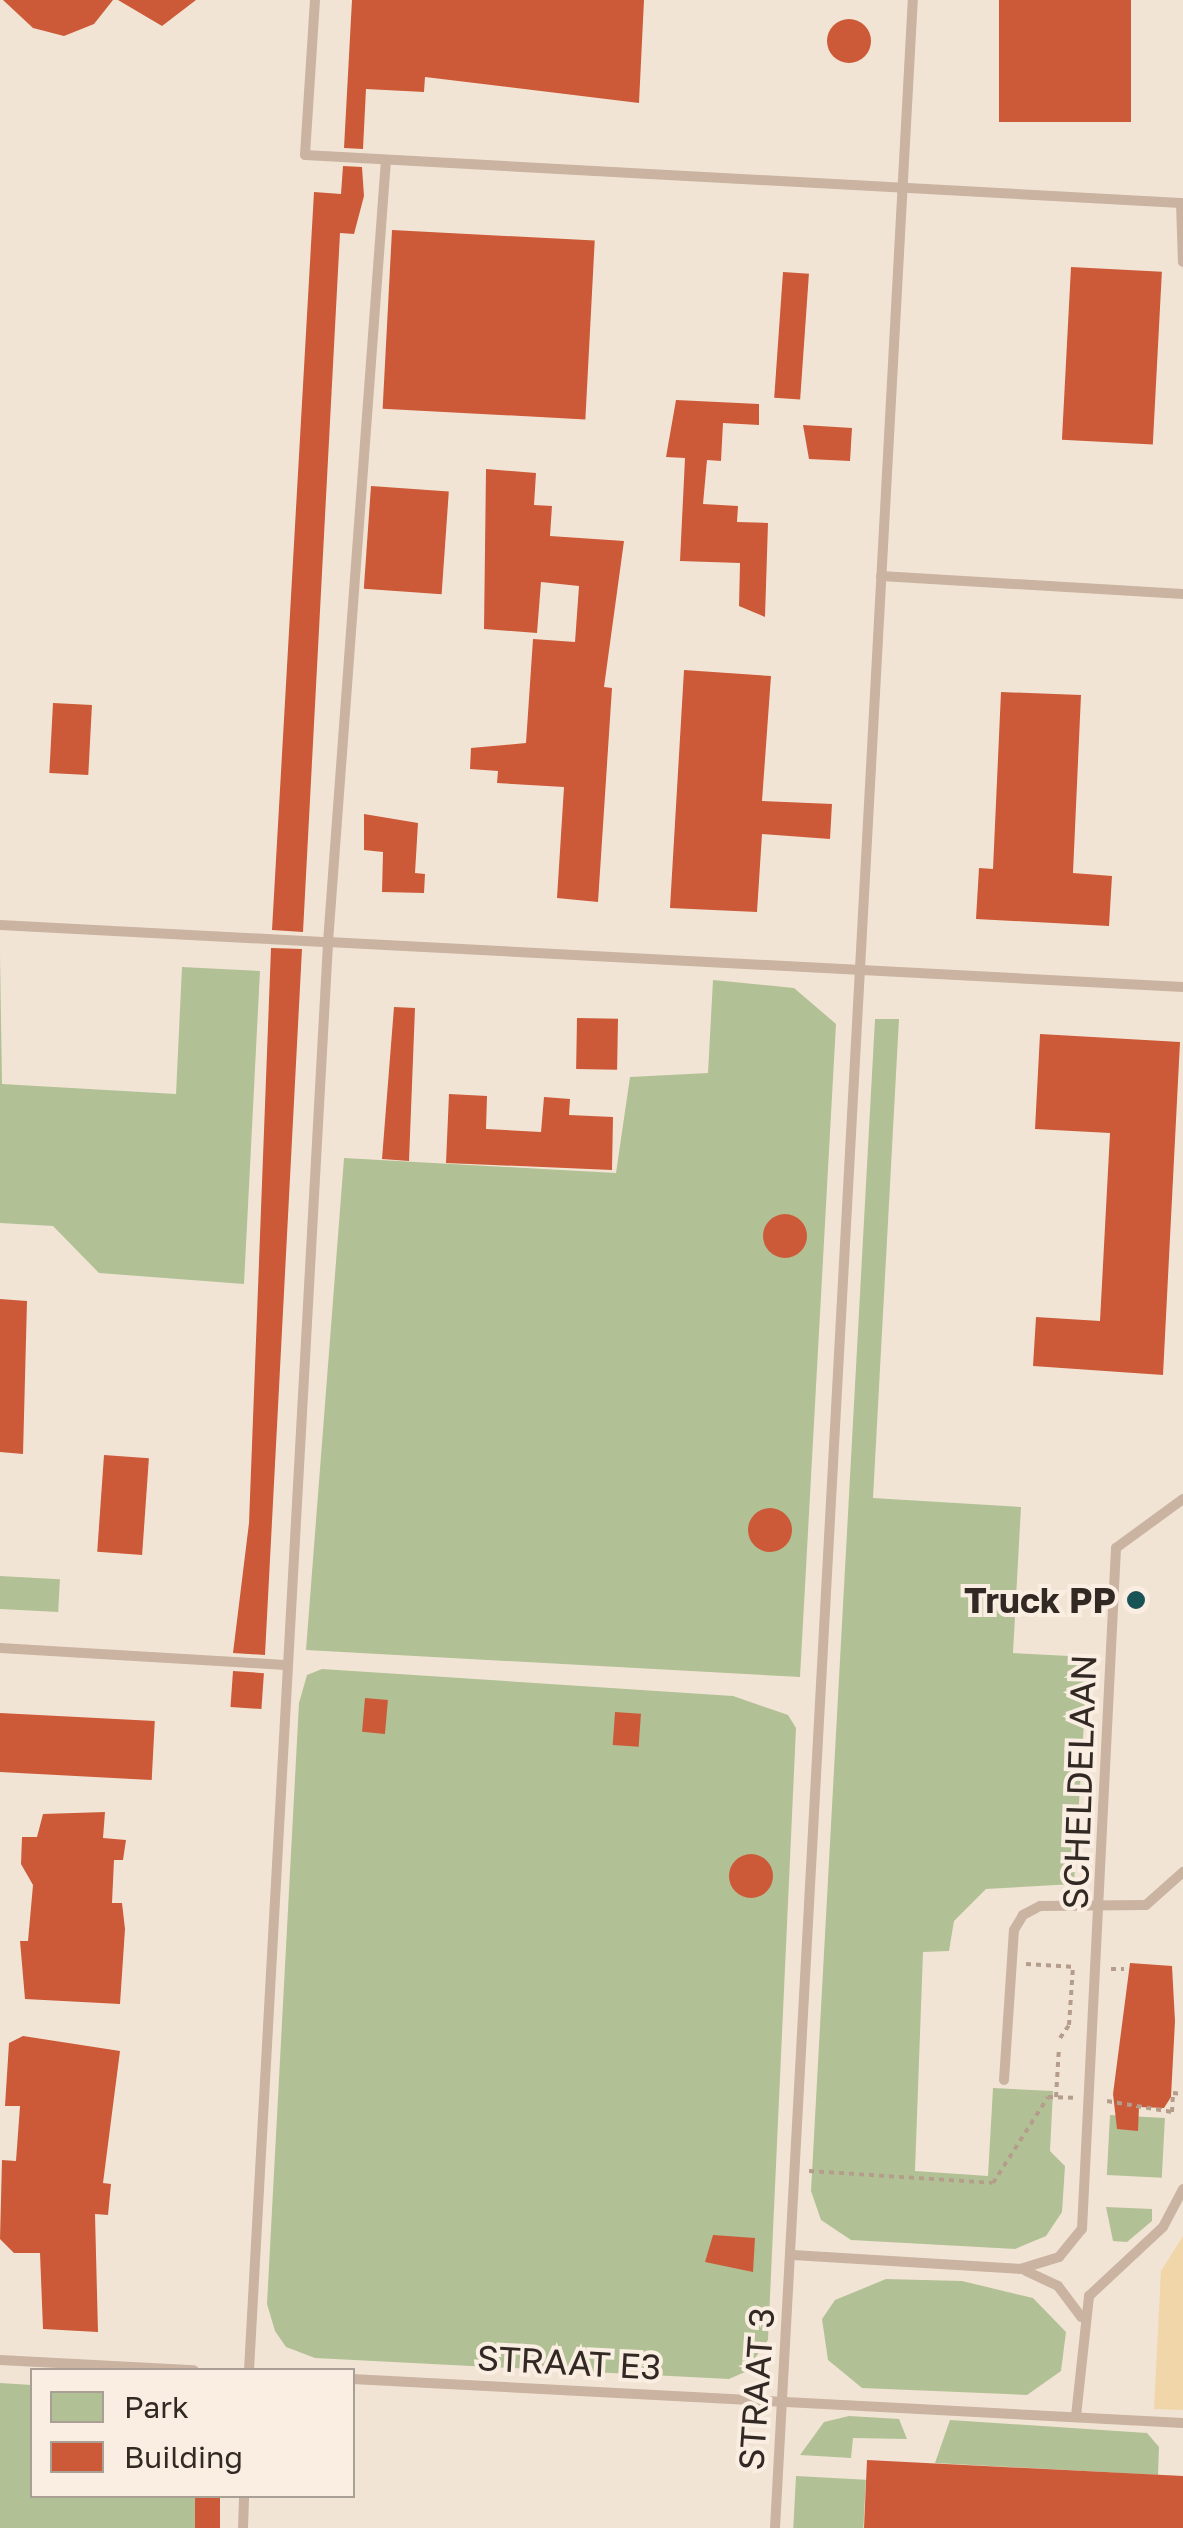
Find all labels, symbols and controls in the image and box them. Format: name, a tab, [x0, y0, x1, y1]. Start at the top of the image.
place label: Truck PP	[964, 1579, 1116, 1621]
marker: Truck PP	[1125, 1589, 1147, 1611]
street label: SCHELDELAAN	[1054, 1654, 1104, 1910]
street label: STRAAT 3	[729, 2306, 783, 2472]
street label: STRAAT E3	[476, 2336, 662, 2388]
legend	[30, 2368, 355, 2498]
text: Park	[124, 2389, 189, 2425]
text: Building	[124, 2439, 243, 2475]

